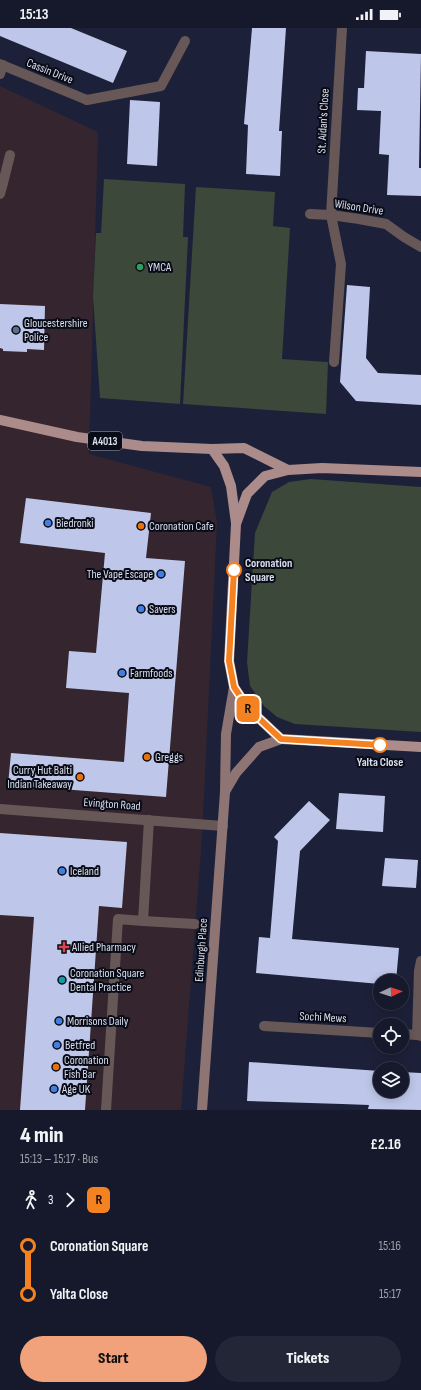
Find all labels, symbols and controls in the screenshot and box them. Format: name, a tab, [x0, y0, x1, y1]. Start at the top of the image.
text: 15:13	[20, 5, 48, 24]
street label: Cassin Drive	[24, 55, 75, 88]
street label: St. Aidan's Close	[314, 88, 333, 154]
street label: Wilson Drive	[333, 196, 385, 219]
place label: YMCA	[148, 260, 172, 275]
marker: YMCA	[135, 262, 145, 272]
place label: Gloucestershire Police	[24, 316, 88, 345]
marker: Gloucestershire Police	[11, 325, 21, 335]
road number: A4013	[88, 432, 122, 450]
place label: Biedronki	[56, 516, 94, 531]
marker: Biedronki	[43, 518, 53, 528]
place label: Coronation Cafe	[149, 519, 214, 534]
marker: Coronation Cafe	[136, 521, 146, 531]
place label: Coronation Square	[245, 556, 292, 585]
marker: Coronation Square	[226, 562, 242, 578]
place label: The Vape Escape	[87, 567, 153, 582]
marker: The Vape Escape	[156, 569, 166, 579]
place label: Savers	[149, 602, 176, 617]
marker: Savers	[136, 604, 146, 614]
place label: Farmfoods	[130, 666, 173, 681]
marker: Farmfoods	[117, 668, 127, 678]
line badge: R	[235, 696, 261, 722]
text: R	[245, 700, 251, 717]
marker: Yalta Close	[372, 737, 388, 753]
place label: Greggs	[155, 750, 183, 765]
marker: Greggs	[142, 752, 152, 762]
place label: Yalta Close	[357, 755, 403, 770]
place label: Curry Hut Balti Indian Takeaway	[7, 763, 72, 792]
marker: Curry Hut Balti Indian Takeaway	[75, 772, 85, 782]
street label: Evington Road	[83, 795, 141, 814]
place label: Iceland	[70, 864, 99, 879]
marker: Iceland	[57, 866, 67, 876]
street label: Edinburgh Place	[192, 918, 211, 982]
place label: Allied Pharmacy	[71, 940, 136, 955]
marker: Allied Pharmacy	[59, 942, 69, 952]
place label: Coronation Square Dental Practice	[70, 966, 145, 995]
north arrow	[373, 974, 409, 1010]
map controls	[373, 974, 409, 1098]
marker: Coronation Square Dental Practice	[57, 975, 67, 985]
street label: Sochi Mews	[299, 1009, 347, 1026]
place label: Morrisons Daily	[67, 1014, 129, 1029]
marker: Morrisons Daily	[54, 1016, 64, 1026]
button: locate	[373, 1018, 409, 1054]
place label: Betfred	[65, 1038, 95, 1053]
marker: Betfred	[52, 1040, 62, 1050]
place label: Coronation Fish Bar	[64, 1053, 109, 1082]
marker: Coronation Fish Bar	[51, 1062, 61, 1072]
button: layers	[373, 1062, 409, 1098]
place label: Age UK	[61, 1082, 91, 1097]
marker: Age UK	[49, 1084, 59, 1094]
text: 4 min	[20, 1122, 64, 1149]
text: £2.16	[370, 1135, 401, 1154]
text: 15:13 – 15:17 · Bus	[20, 1151, 98, 1167]
icon: walk	[20, 1189, 42, 1211]
icon: forward	[59, 1189, 81, 1211]
text: R	[95, 1191, 102, 1208]
text: 3	[48, 1192, 53, 1208]
text: Coronation Square	[50, 1237, 148, 1256]
text: 15:16	[379, 1238, 401, 1254]
text: Yalta Close	[50, 1285, 108, 1304]
text: 15:17	[379, 1286, 401, 1302]
button: Start	[20, 1336, 207, 1382]
button: Tickets	[215, 1336, 401, 1382]

